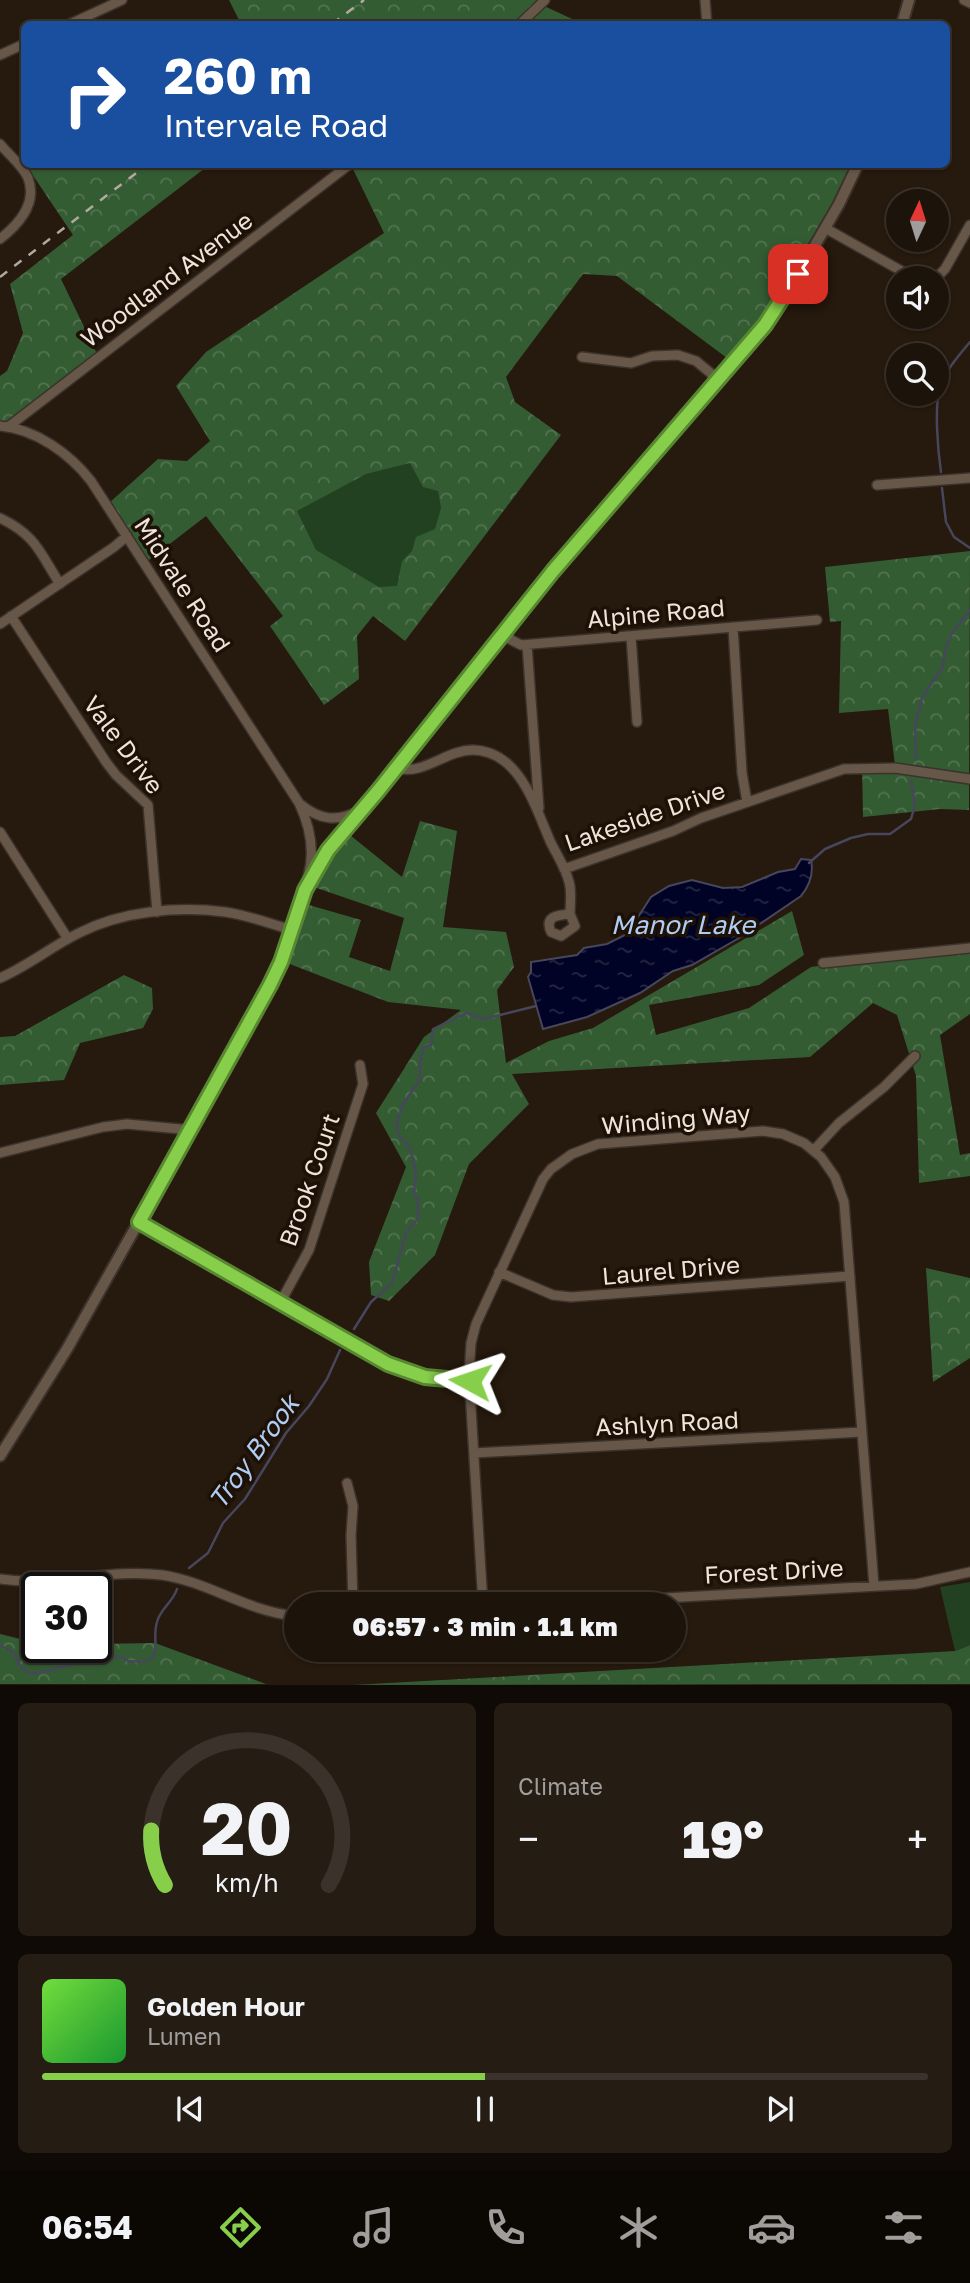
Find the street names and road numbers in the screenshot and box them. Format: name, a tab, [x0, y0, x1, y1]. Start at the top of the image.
street label: Woodland Avenue	[75, 205, 258, 353]
street label: Midvale Road	[129, 512, 237, 657]
street label: Alpine Road	[586, 592, 726, 633]
street label: Vale Drive	[78, 689, 170, 799]
street label: Lakeside Drive	[560, 775, 729, 857]
street label: Winding Way	[600, 1098, 752, 1139]
street label: Brook Court	[272, 1109, 345, 1250]
street label: Laurel Drive	[601, 1249, 741, 1290]
street label: Ashlyn Road	[594, 1404, 739, 1441]
street label: Forest Drive	[704, 1552, 844, 1589]

